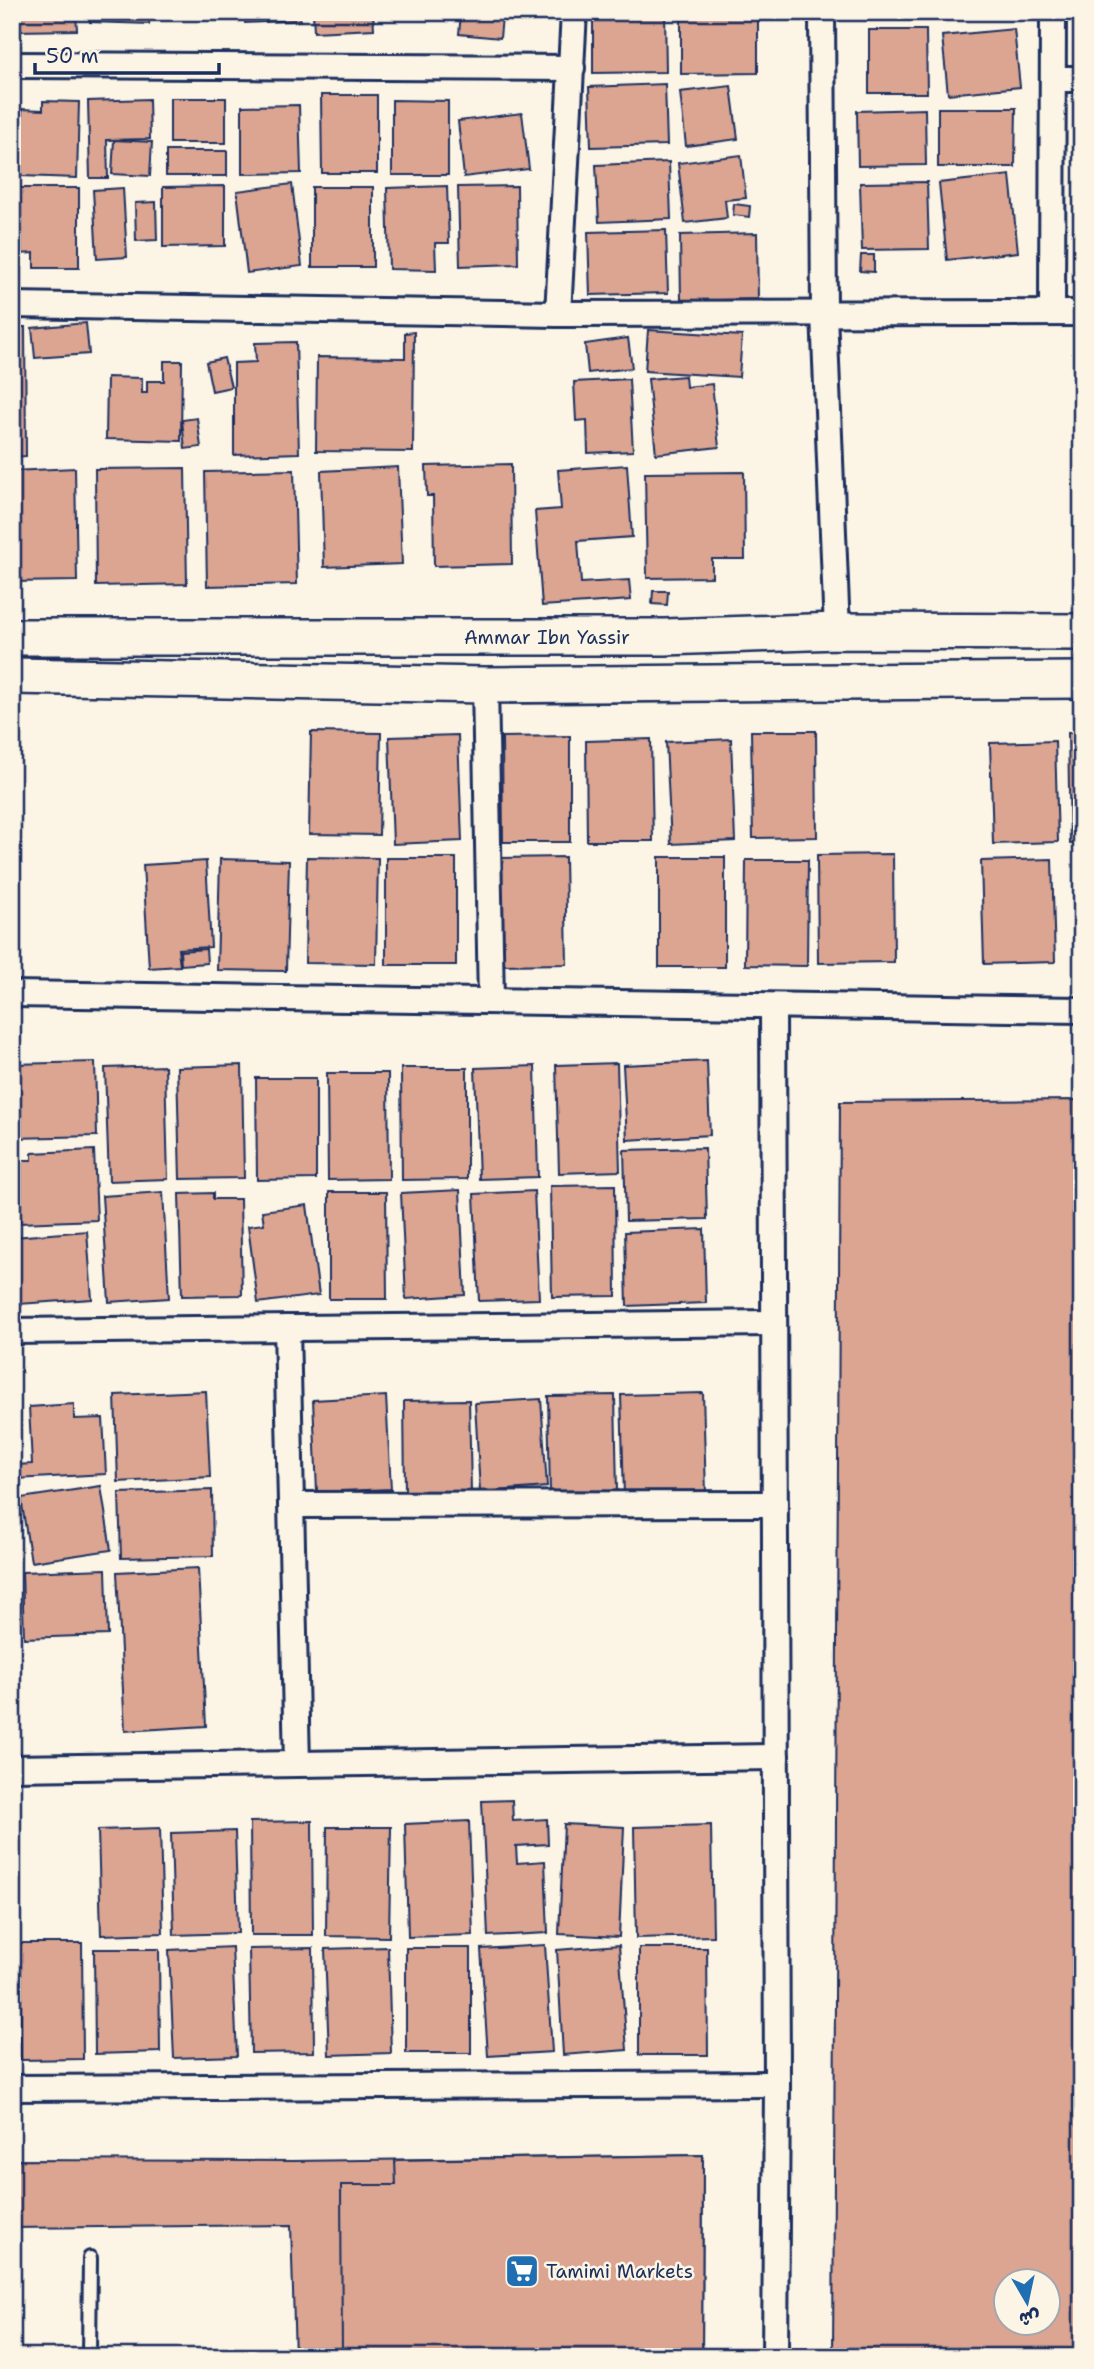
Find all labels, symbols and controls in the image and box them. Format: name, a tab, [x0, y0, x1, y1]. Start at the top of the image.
scale bar	[35, 32, 219, 76]
text: 50 m	[46, 42, 99, 70]
street label: Ammar Ibn Yassir	[464, 625, 630, 650]
supermarket icon: Tamimi Markets	[503, 2252, 541, 2290]
place label: Tamimi Markets	[546, 2259, 693, 2284]
north arrow	[992, 2268, 1062, 2338]
text: ش	[1017, 2304, 1042, 2332]

